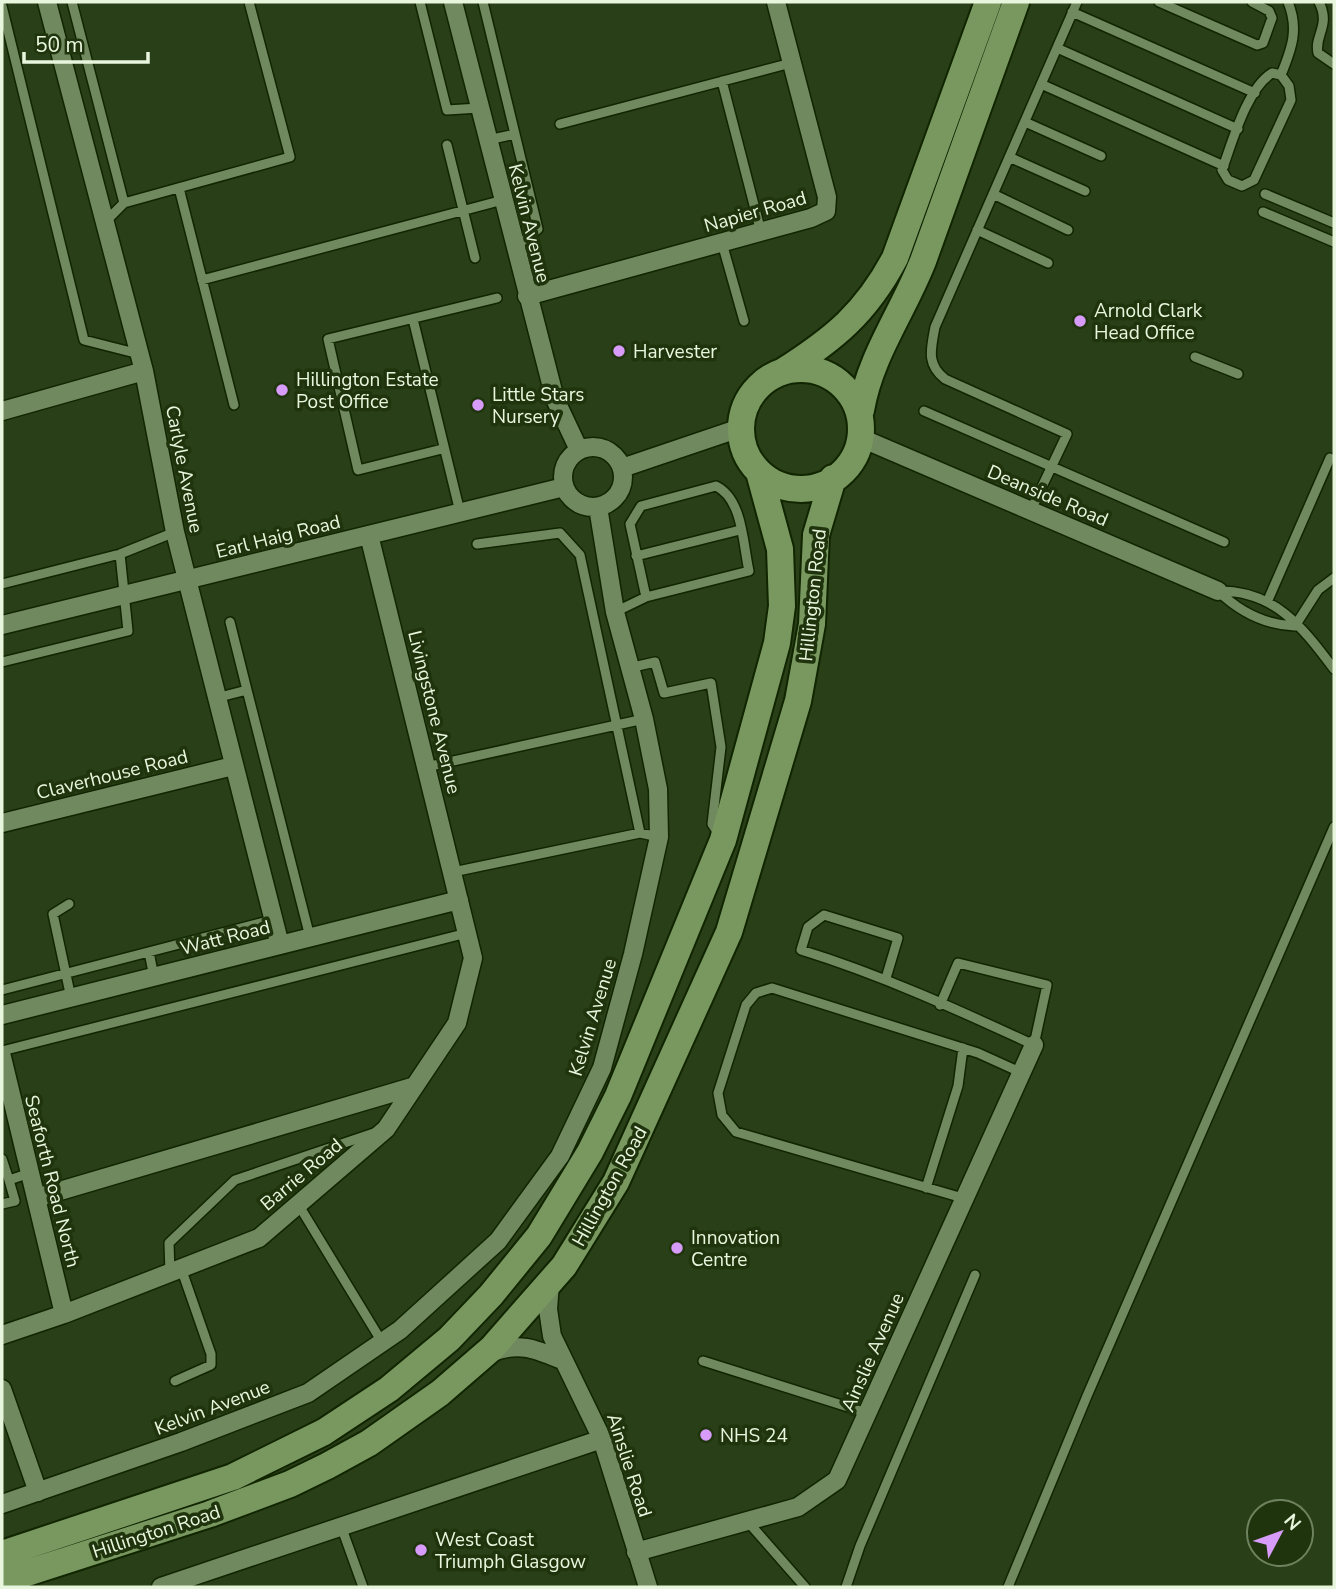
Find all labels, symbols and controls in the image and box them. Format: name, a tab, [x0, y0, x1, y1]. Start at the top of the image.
scale bar	[24, 21, 149, 65]
text: 50 m	[35, 31, 84, 59]
street label: Kelvin Avenue	[502, 161, 556, 285]
street label: Napier Road	[701, 185, 810, 239]
place label: Arnold Clark Head Office	[1094, 298, 1203, 346]
marker: Arnold Clark Head Office	[1072, 313, 1088, 329]
place label: Harvester	[633, 339, 717, 365]
marker: Harvester	[611, 343, 627, 359]
place label: Hillington Estate Post Office	[296, 367, 439, 415]
marker: Hillington Estate Post Office	[274, 382, 290, 398]
place label: Little Stars Nursery	[492, 382, 585, 430]
marker: Little Stars Nursery	[470, 397, 486, 413]
street label: Carlyle Avenue	[159, 403, 209, 535]
street label: Deanside Road	[983, 459, 1112, 533]
street label: Earl Haig Road	[213, 509, 343, 565]
street label: Hillington Road	[793, 527, 833, 663]
street label: Livingstone Avenue	[401, 628, 467, 797]
street label: Claverhouse Road	[34, 744, 191, 806]
street label: Watt Road	[177, 914, 273, 962]
street label: Kelvin Avenue	[563, 955, 623, 1079]
street label: Seaforth Road North	[18, 1092, 86, 1270]
street label: Hillington Road	[566, 1122, 654, 1251]
street label: Barrie Road	[255, 1133, 348, 1217]
place label: Innovation Centre	[691, 1225, 780, 1273]
marker: Innovation Centre	[669, 1240, 685, 1256]
street label: Ainslie Avenue	[835, 1289, 911, 1416]
street label: Kelvin Avenue	[151, 1374, 274, 1442]
street label: Ainslie Road	[600, 1410, 658, 1520]
place label: NHS 24	[720, 1423, 788, 1449]
marker: NHS 24	[698, 1427, 714, 1443]
north arrow	[1245, 1498, 1315, 1568]
street label: Hillington Road	[89, 1499, 224, 1565]
text: N	[1278, 1509, 1307, 1536]
place label: West Coast Triumph Glasgow	[435, 1527, 586, 1575]
marker: West Coast Triumph Glasgow	[413, 1542, 429, 1558]

